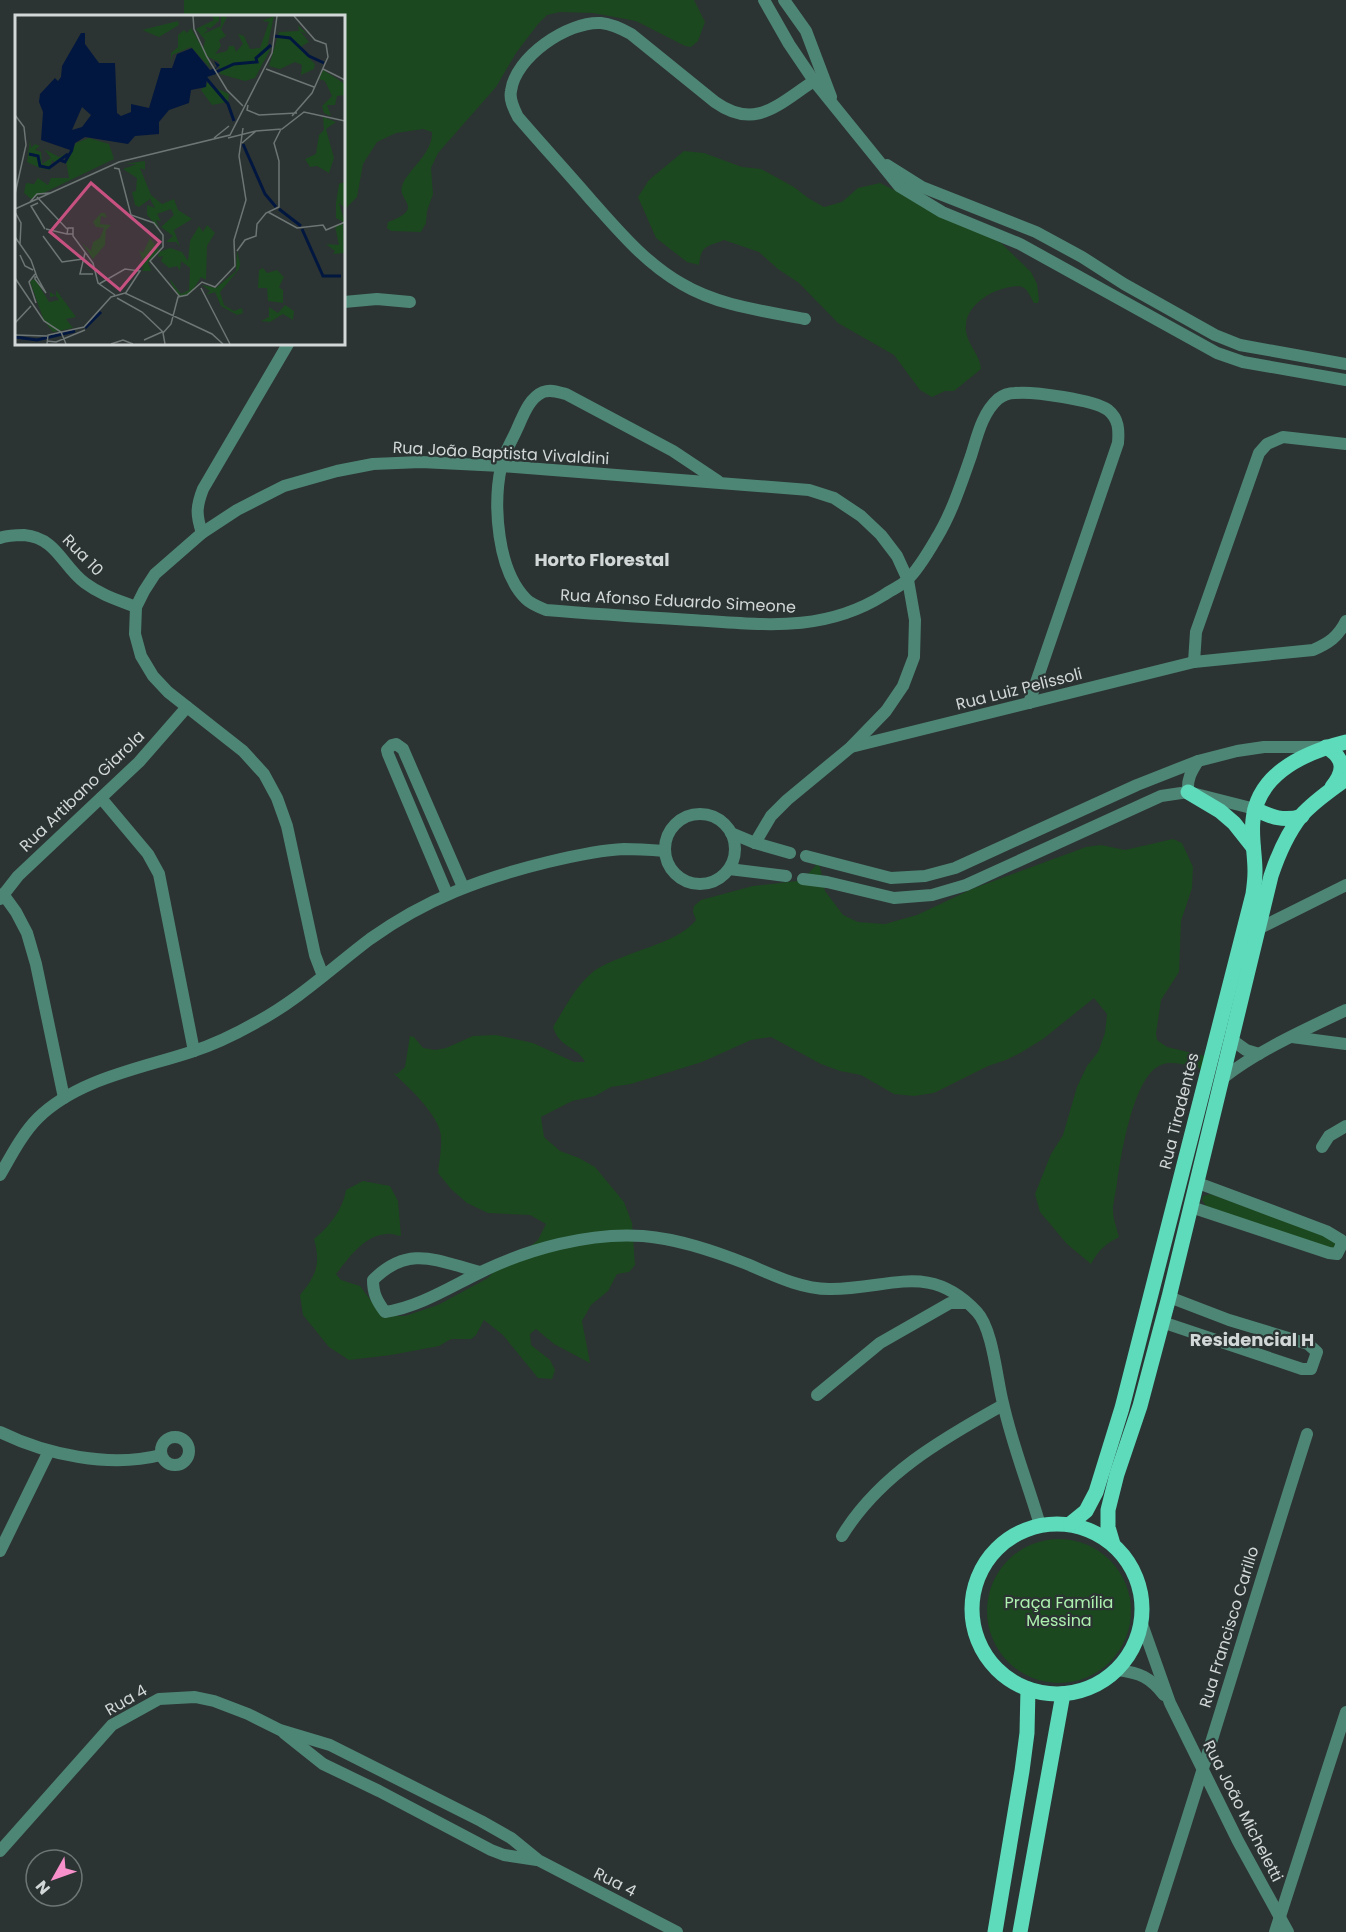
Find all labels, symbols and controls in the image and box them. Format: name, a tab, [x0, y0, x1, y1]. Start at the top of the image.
inset map	[15, 15, 345, 345]
street label: Rua João Baptista Vivaldini	[392, 436, 610, 470]
street label: Rua 10	[57, 529, 109, 581]
district label: Horto Florestal	[534, 547, 670, 572]
street label: Rua Afonso Eduardo Simeone	[560, 583, 796, 619]
street label: Rua Luiz Pelissoli	[953, 662, 1085, 716]
street label: Rua Artibano Giarola	[14, 725, 150, 857]
street label: Rua Tiradentes	[1153, 1050, 1205, 1172]
district label: Residencial H	[1190, 1327, 1314, 1352]
street label: Rua Francisco Carillo	[1194, 1544, 1264, 1710]
park label: Praça Família Messina	[1005, 1591, 1113, 1632]
street label: Rua 4	[101, 1679, 151, 1721]
street label: Rua João Micheletti	[1197, 1736, 1289, 1886]
north arrow	[24, 1848, 84, 1908]
street label: Rua 4	[590, 1862, 640, 1902]
text: N	[30, 1875, 56, 1899]

